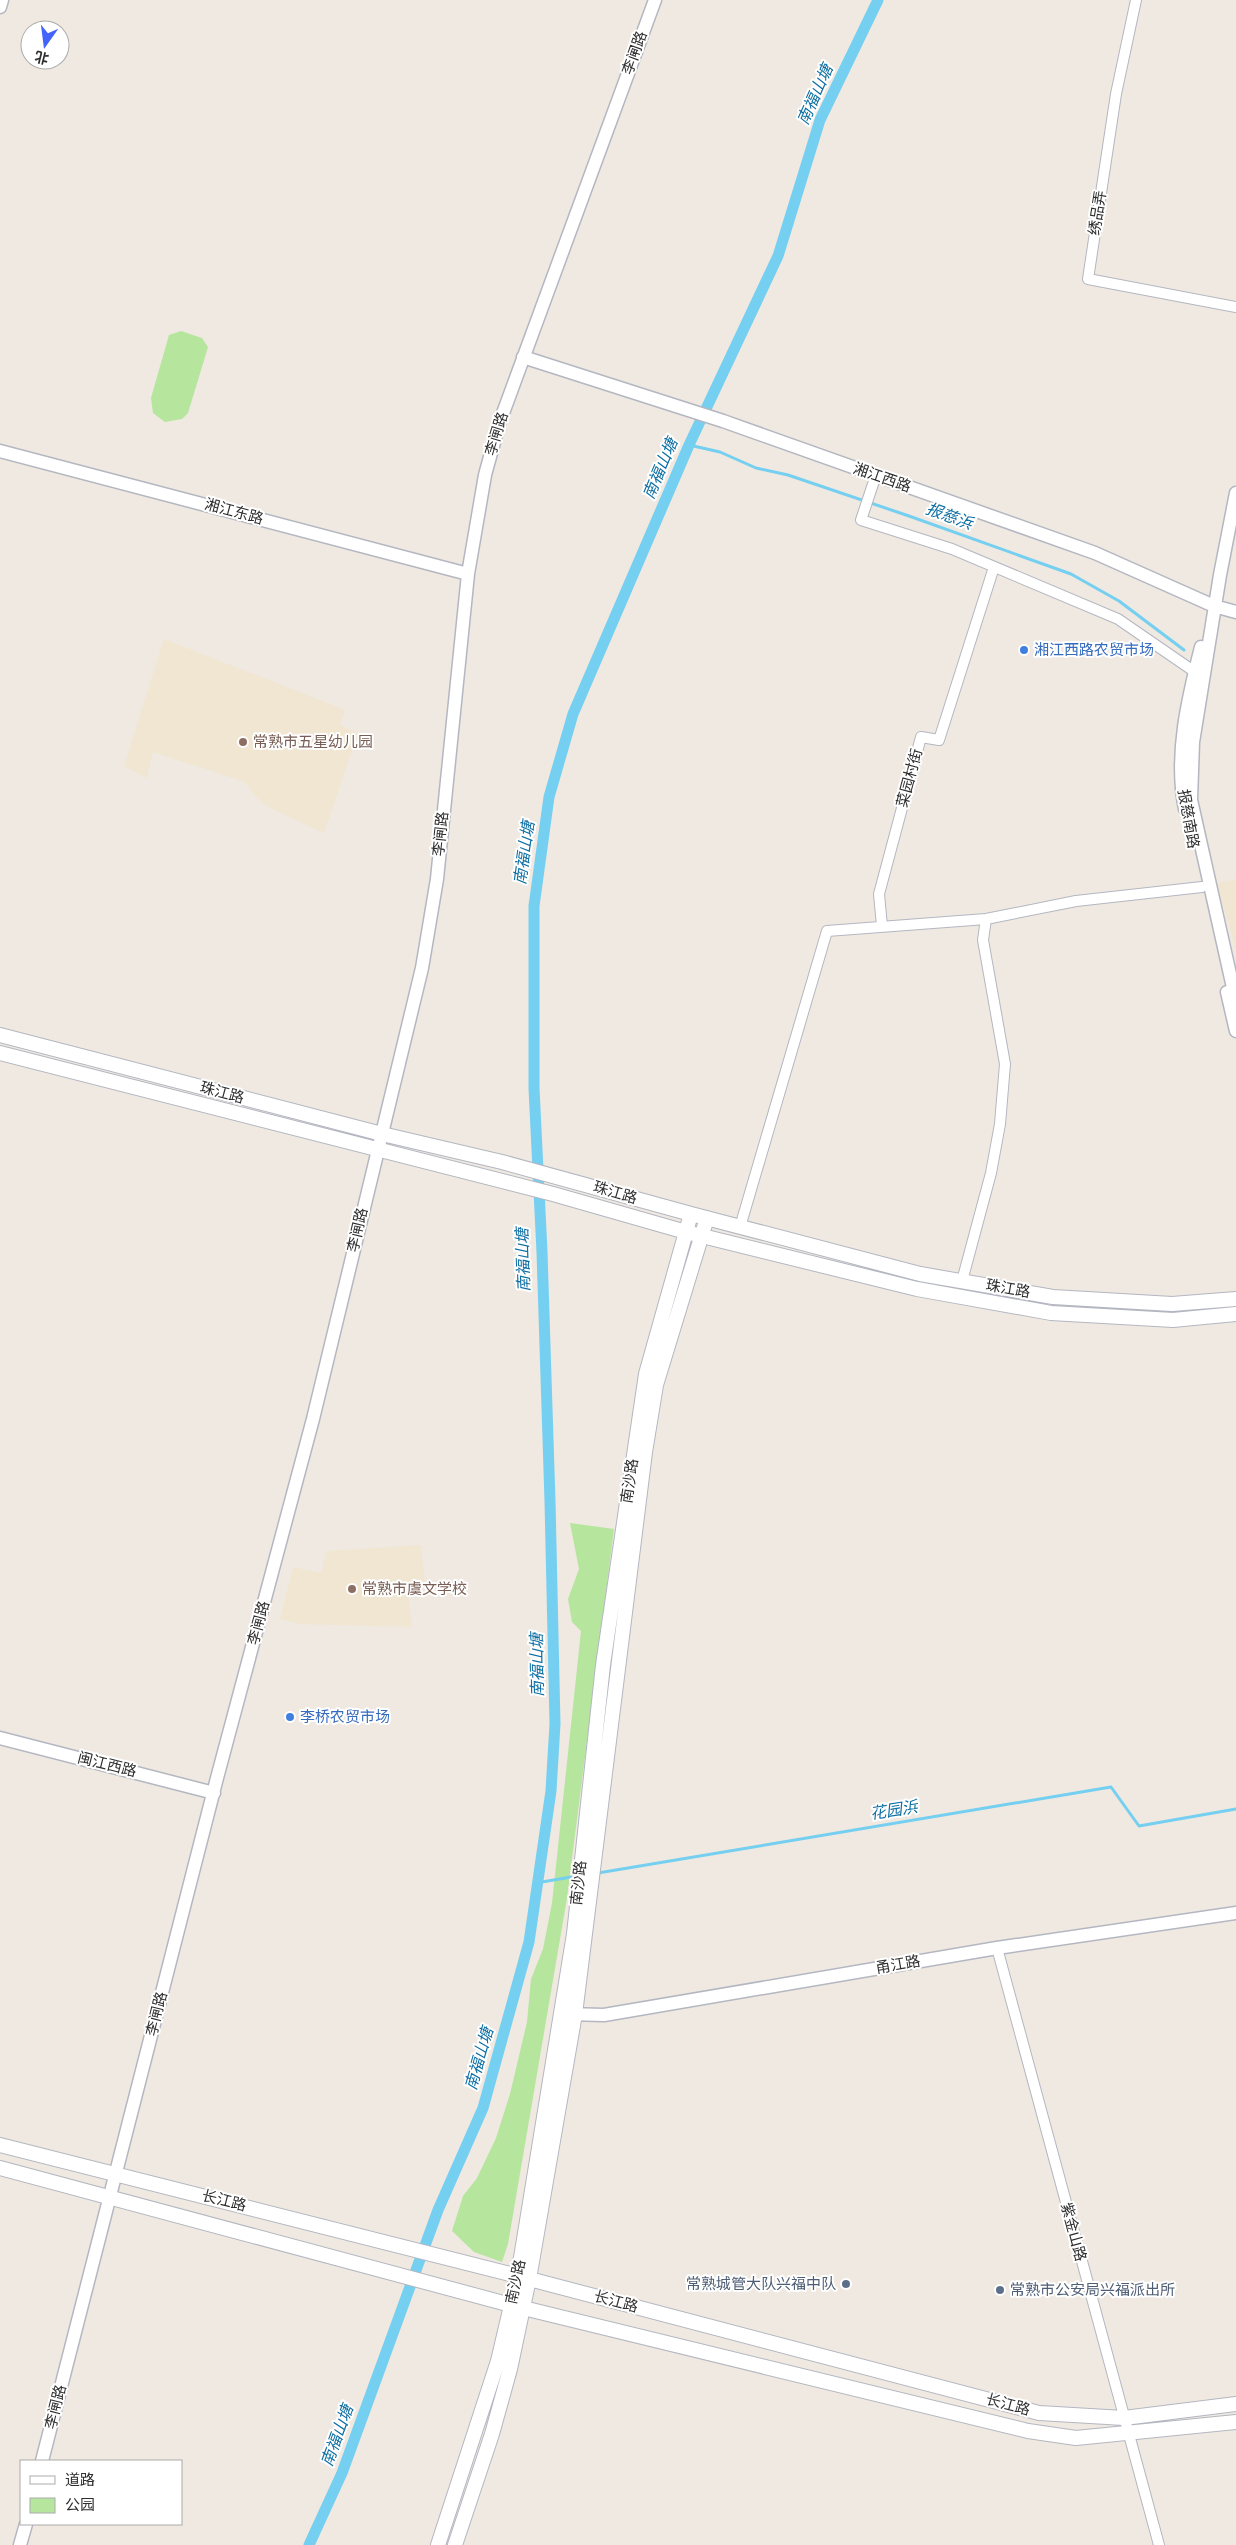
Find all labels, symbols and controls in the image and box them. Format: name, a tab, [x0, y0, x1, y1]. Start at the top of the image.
north arrow	[20, 20, 70, 70]
street label: 李闸路	[618, 29, 652, 77]
text: 北	[33, 47, 51, 67]
water label: 南福山塘	[794, 59, 839, 128]
street label: 绣品弄	[1085, 189, 1111, 237]
street label: 李闸路	[481, 410, 513, 458]
water label: 南福山塘	[640, 433, 683, 502]
street label: 湘江西路	[851, 459, 913, 497]
street label: 湘江东路	[203, 495, 265, 529]
water label: 报慈浜	[923, 500, 977, 535]
place label: 湘江西路农贸市场	[1034, 641, 1154, 660]
marker: 湘江西路农贸市场	[1018, 644, 1030, 656]
place label: 常熟市五星幼儿园	[253, 733, 373, 752]
marker: 常熟市五星幼儿园	[237, 736, 249, 748]
street label: 菜园村街	[893, 747, 927, 809]
street label: 报慈南路	[1173, 788, 1203, 850]
street label: 李闸路	[429, 811, 453, 857]
water label: 南福山塘	[511, 817, 539, 886]
street label: 珠江路	[198, 1078, 246, 1108]
street label: 珠江路	[591, 1178, 639, 1208]
street label: 李闸路	[344, 1206, 372, 1254]
water label: 南福山塘	[513, 1225, 535, 1292]
street label: 珠江路	[984, 1276, 1032, 1302]
street label: 南沙路	[617, 1457, 643, 1505]
place label: 常熟市虞文学校	[362, 1580, 467, 1599]
marker: 常熟市虞文学校	[346, 1583, 358, 1595]
street label: 李闸路	[244, 1599, 274, 1647]
water label: 南福山塘	[528, 1630, 548, 1697]
place label: 李桥农贸市场	[300, 1708, 390, 1727]
marker: 李桥农贸市场	[284, 1711, 296, 1723]
street label: 闽江西路	[76, 1749, 138, 1781]
water label: 花园浜	[869, 1798, 921, 1824]
street label: 南沙路	[567, 1860, 591, 1906]
street label: 甬江路	[874, 1952, 922, 1978]
street label: 李闸路	[142, 1990, 172, 2038]
water label: 南福山塘	[462, 2023, 499, 2092]
street label: 长江路	[200, 2186, 248, 2216]
street label: 紫金山路	[1056, 2201, 1090, 2263]
street label: 南沙路	[502, 2258, 530, 2306]
place label: 常熟城管大队兴福中队	[686, 2275, 836, 2294]
marker: 常熟城管大队兴福中队	[840, 2278, 852, 2290]
place label: 常熟市公安局兴福派出所	[1010, 2281, 1175, 2300]
marker: 常熟市公安局兴福派出所	[994, 2284, 1006, 2296]
street label: 长江路	[592, 2287, 640, 2317]
street label: 李闸路	[41, 2383, 71, 2431]
street label: 长江路	[984, 2390, 1032, 2420]
water label: 南福山塘	[318, 2400, 359, 2469]
legend	[20, 2460, 182, 2525]
text: 道路	[65, 2471, 95, 2490]
text: 公园	[65, 2496, 95, 2515]

